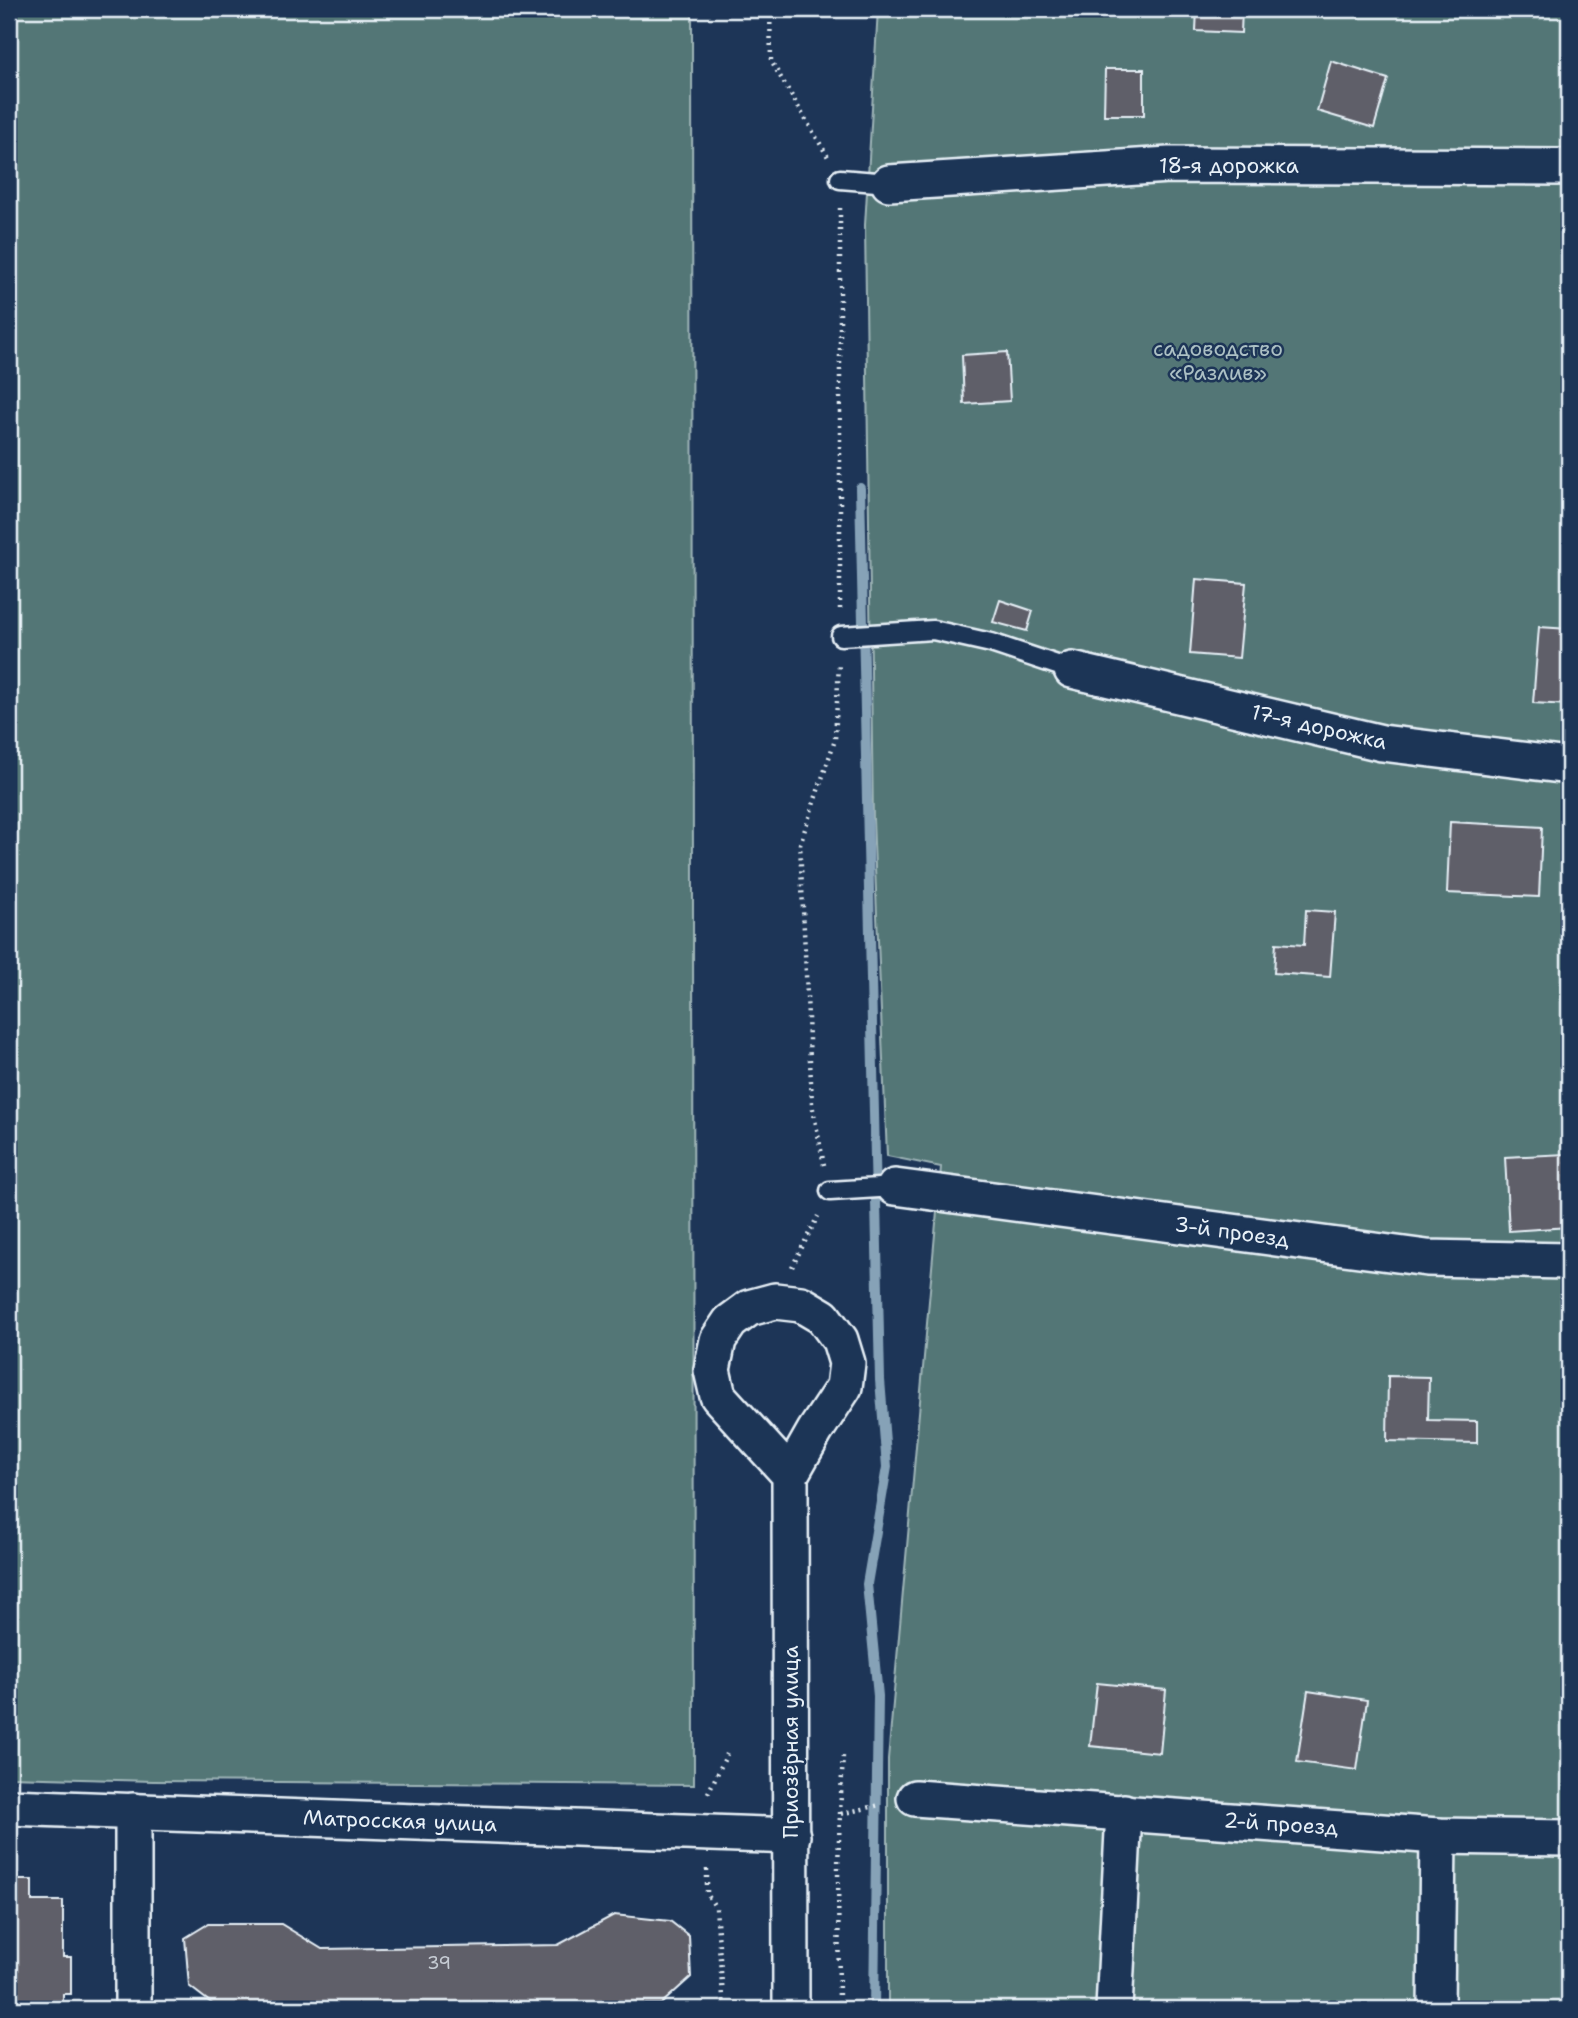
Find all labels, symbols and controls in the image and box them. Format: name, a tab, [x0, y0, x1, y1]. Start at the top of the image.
street label: 18-я дорожка	[1159, 152, 1299, 180]
park label: садоводство «Разлив»	[1153, 335, 1283, 387]
street label: 17-я дорожка	[1248, 698, 1390, 756]
street label: 3-й проезд	[1173, 1210, 1291, 1254]
street label: Приозёрная улица	[777, 1645, 805, 1839]
street label: Матросская улица	[302, 1804, 498, 1838]
street label: 2-й проезд	[1223, 1806, 1339, 1842]
house number: 39	[427, 1951, 451, 1975]

